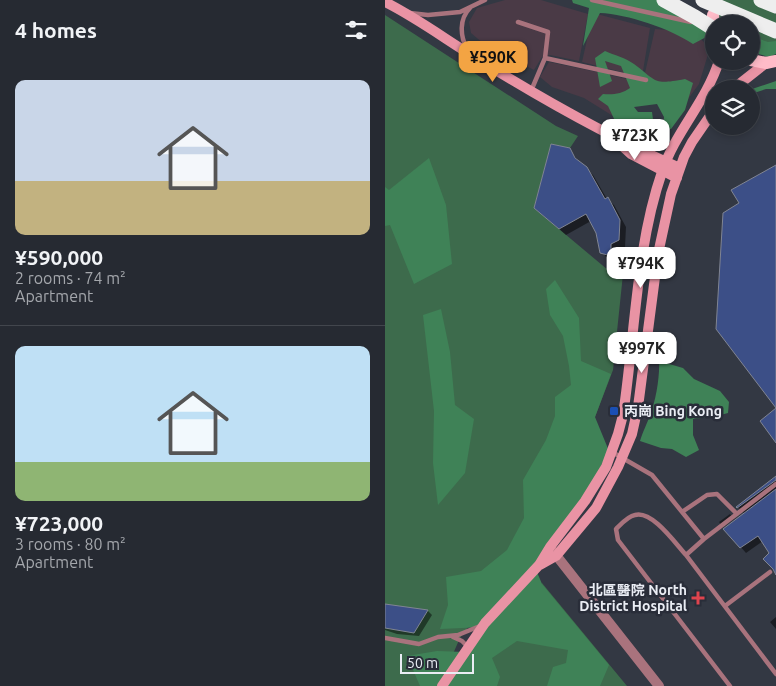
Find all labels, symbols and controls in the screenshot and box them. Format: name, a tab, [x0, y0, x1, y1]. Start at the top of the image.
map controls	[705, 15, 760, 135]
button: locate	[705, 15, 760, 70]
icon: filters	[342, 16, 370, 44]
text: 4 homes	[15, 18, 97, 42]
pin: ¥590K	[458, 41, 528, 83]
text: ¥590K	[470, 48, 516, 66]
button: layers	[705, 80, 760, 135]
icon: home	[148, 113, 238, 203]
pin: ¥723K	[600, 119, 670, 161]
text: ¥723K	[612, 126, 658, 144]
text: ¥590,000	[15, 245, 103, 269]
pin: ¥794K	[606, 246, 676, 289]
text: ¥794K	[618, 254, 664, 272]
text: 2 rooms · 74 m²	[15, 269, 126, 287]
text: Apartment	[15, 287, 93, 305]
pin: ¥997K	[607, 332, 677, 374]
text: ¥997K	[619, 339, 665, 357]
icon: home	[148, 378, 238, 468]
place label: 丙崗 Bing Kong	[624, 403, 722, 419]
marker: 丙崗 Bing Kong	[608, 405, 620, 417]
text: ¥723,000	[15, 511, 103, 535]
text: 3 rooms · 80 m²	[15, 535, 126, 553]
text: Apartment	[15, 553, 93, 571]
place label: 北區醫院 North District Hospital	[579, 582, 687, 614]
marker: 北區醫院 North District Hospital	[691, 591, 705, 605]
scale bar	[400, 651, 474, 674]
text: 50 m	[407, 655, 438, 671]

